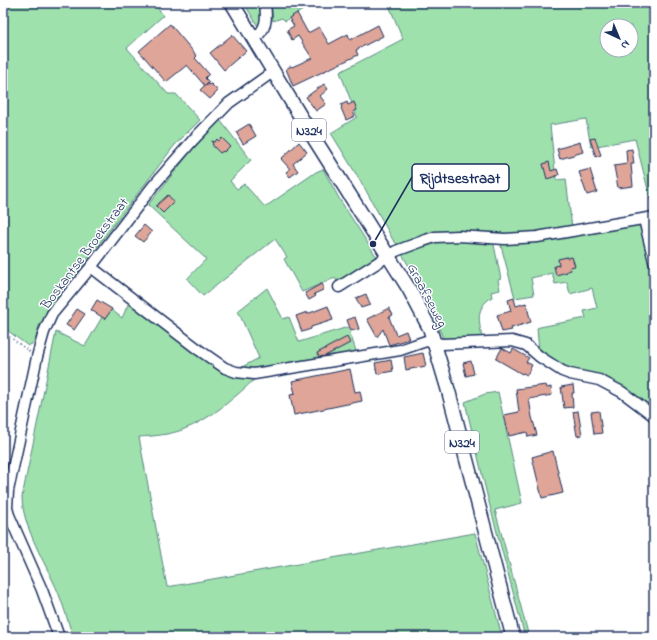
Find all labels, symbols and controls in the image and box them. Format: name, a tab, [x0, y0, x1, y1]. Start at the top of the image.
north arrow	[599, 18, 639, 58]
text: N	[617, 36, 633, 53]
road number: N324	[292, 119, 326, 141]
callout: Rijdtsestraat	[412, 164, 509, 191]
text: Rijdtsestraat	[419, 168, 501, 190]
street label: Boskantse Broekstraat	[35, 193, 135, 315]
street label: Graafseweg	[400, 260, 452, 332]
road number: N324	[445, 431, 479, 453]

